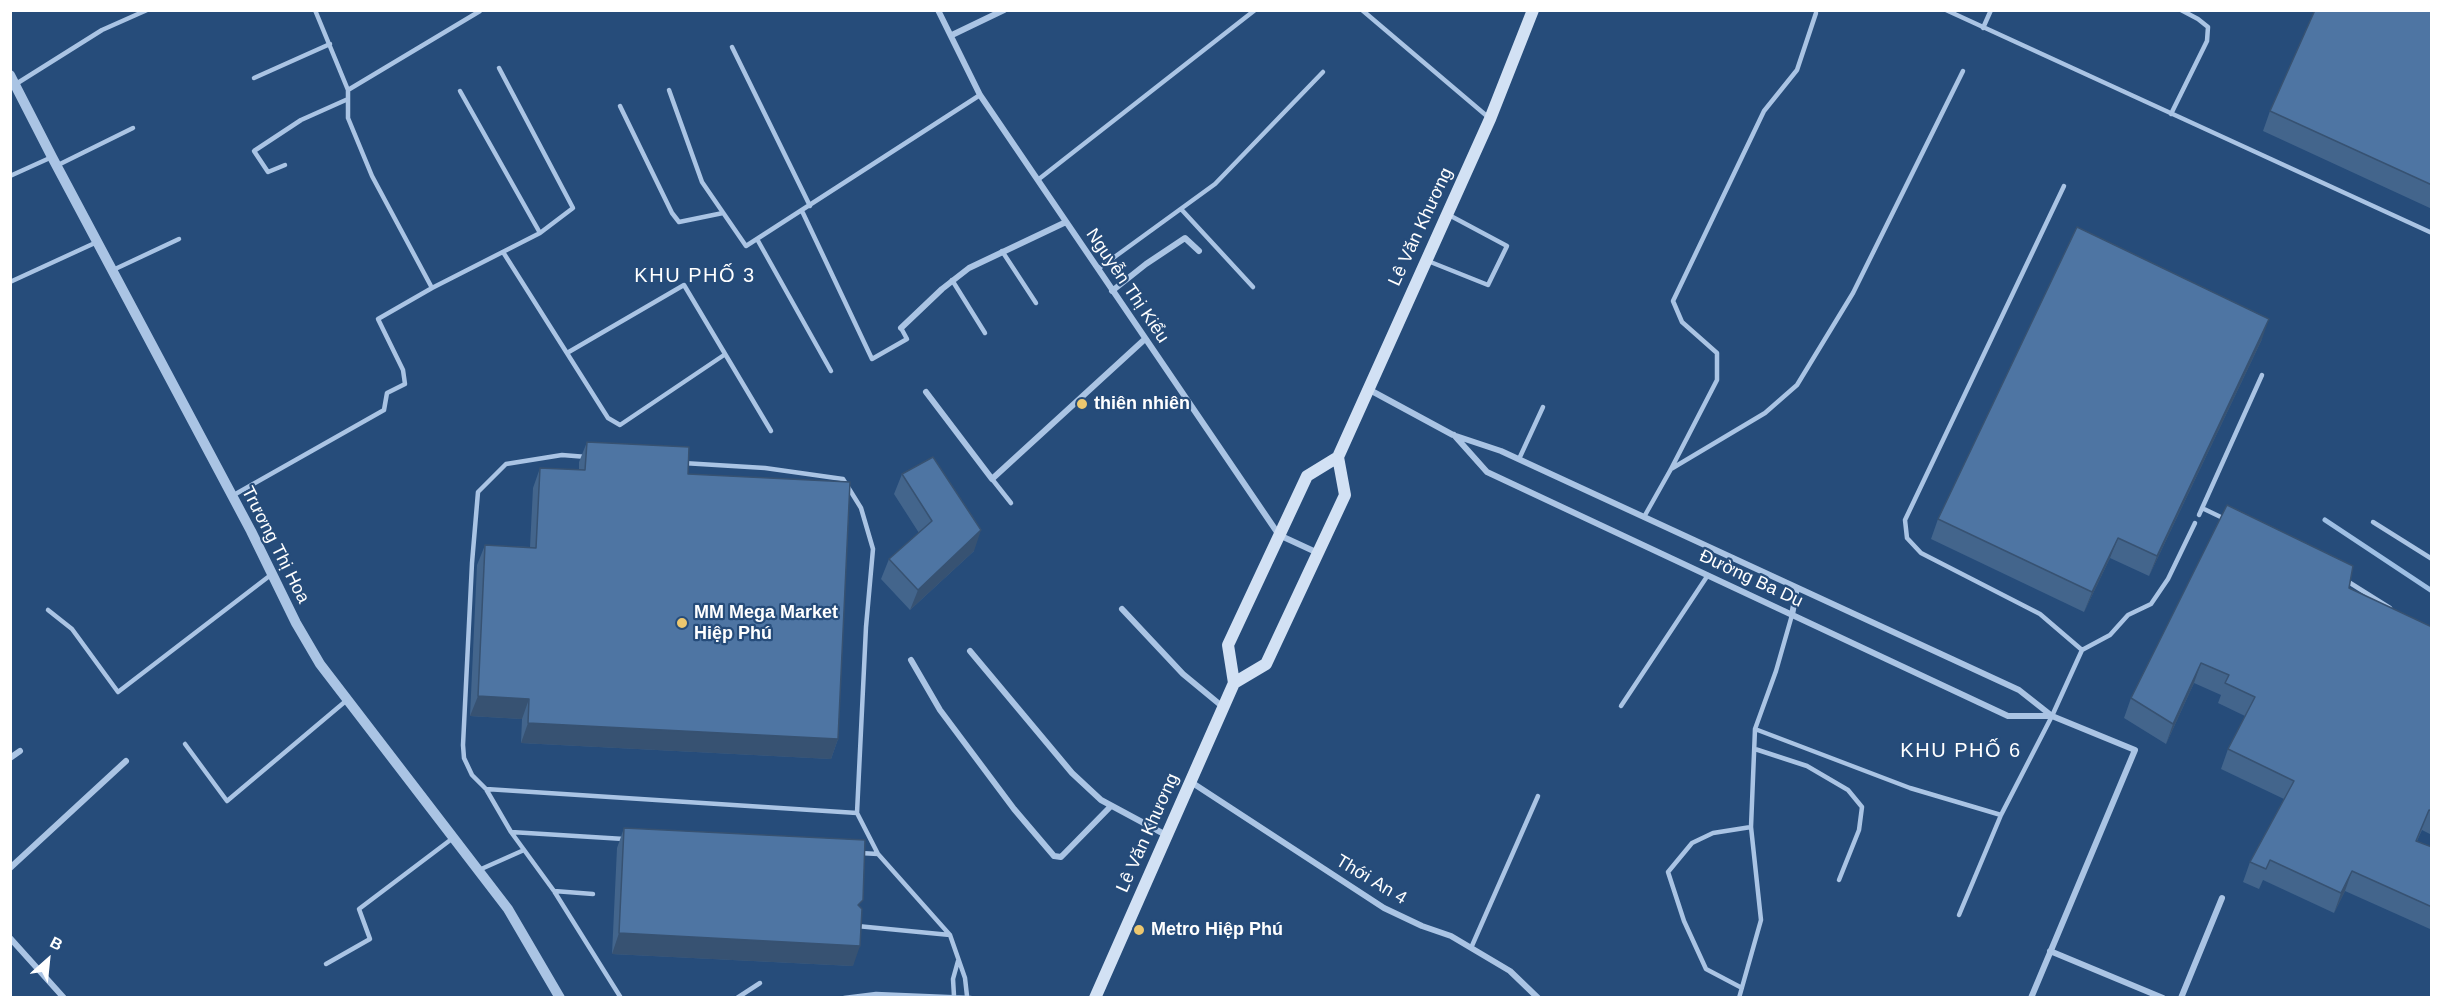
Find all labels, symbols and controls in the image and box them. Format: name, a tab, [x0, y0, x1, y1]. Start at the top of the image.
street label: Lê Văn Khương	[1384, 164, 1458, 290]
street label: Nguyễn Thị Kiểu	[1081, 225, 1173, 347]
district label: KHU PHỐ 3	[634, 264, 756, 288]
place label: thiên nhiên	[1094, 393, 1190, 415]
marker: thiên nhiên	[1075, 397, 1089, 411]
street label: Trương Thị Hoa	[236, 483, 314, 607]
street label: Đường Ba Du	[1696, 546, 1806, 612]
place label: MM Mega Market Hiệp Phú	[694, 602, 838, 644]
marker: MM Mega Market Hiệp Phú	[675, 616, 689, 630]
district label: KHU PHỐ 6	[1900, 739, 2022, 763]
street label: Lê Văn Khương	[1112, 770, 1184, 896]
street label: Thới An 4	[1332, 850, 1410, 910]
place label: Metro Hiệp Phú	[1151, 919, 1283, 941]
marker: Metro Hiệp Phú	[1132, 923, 1146, 937]
north arrow	[18, 930, 78, 990]
text: B	[47, 933, 65, 954]

